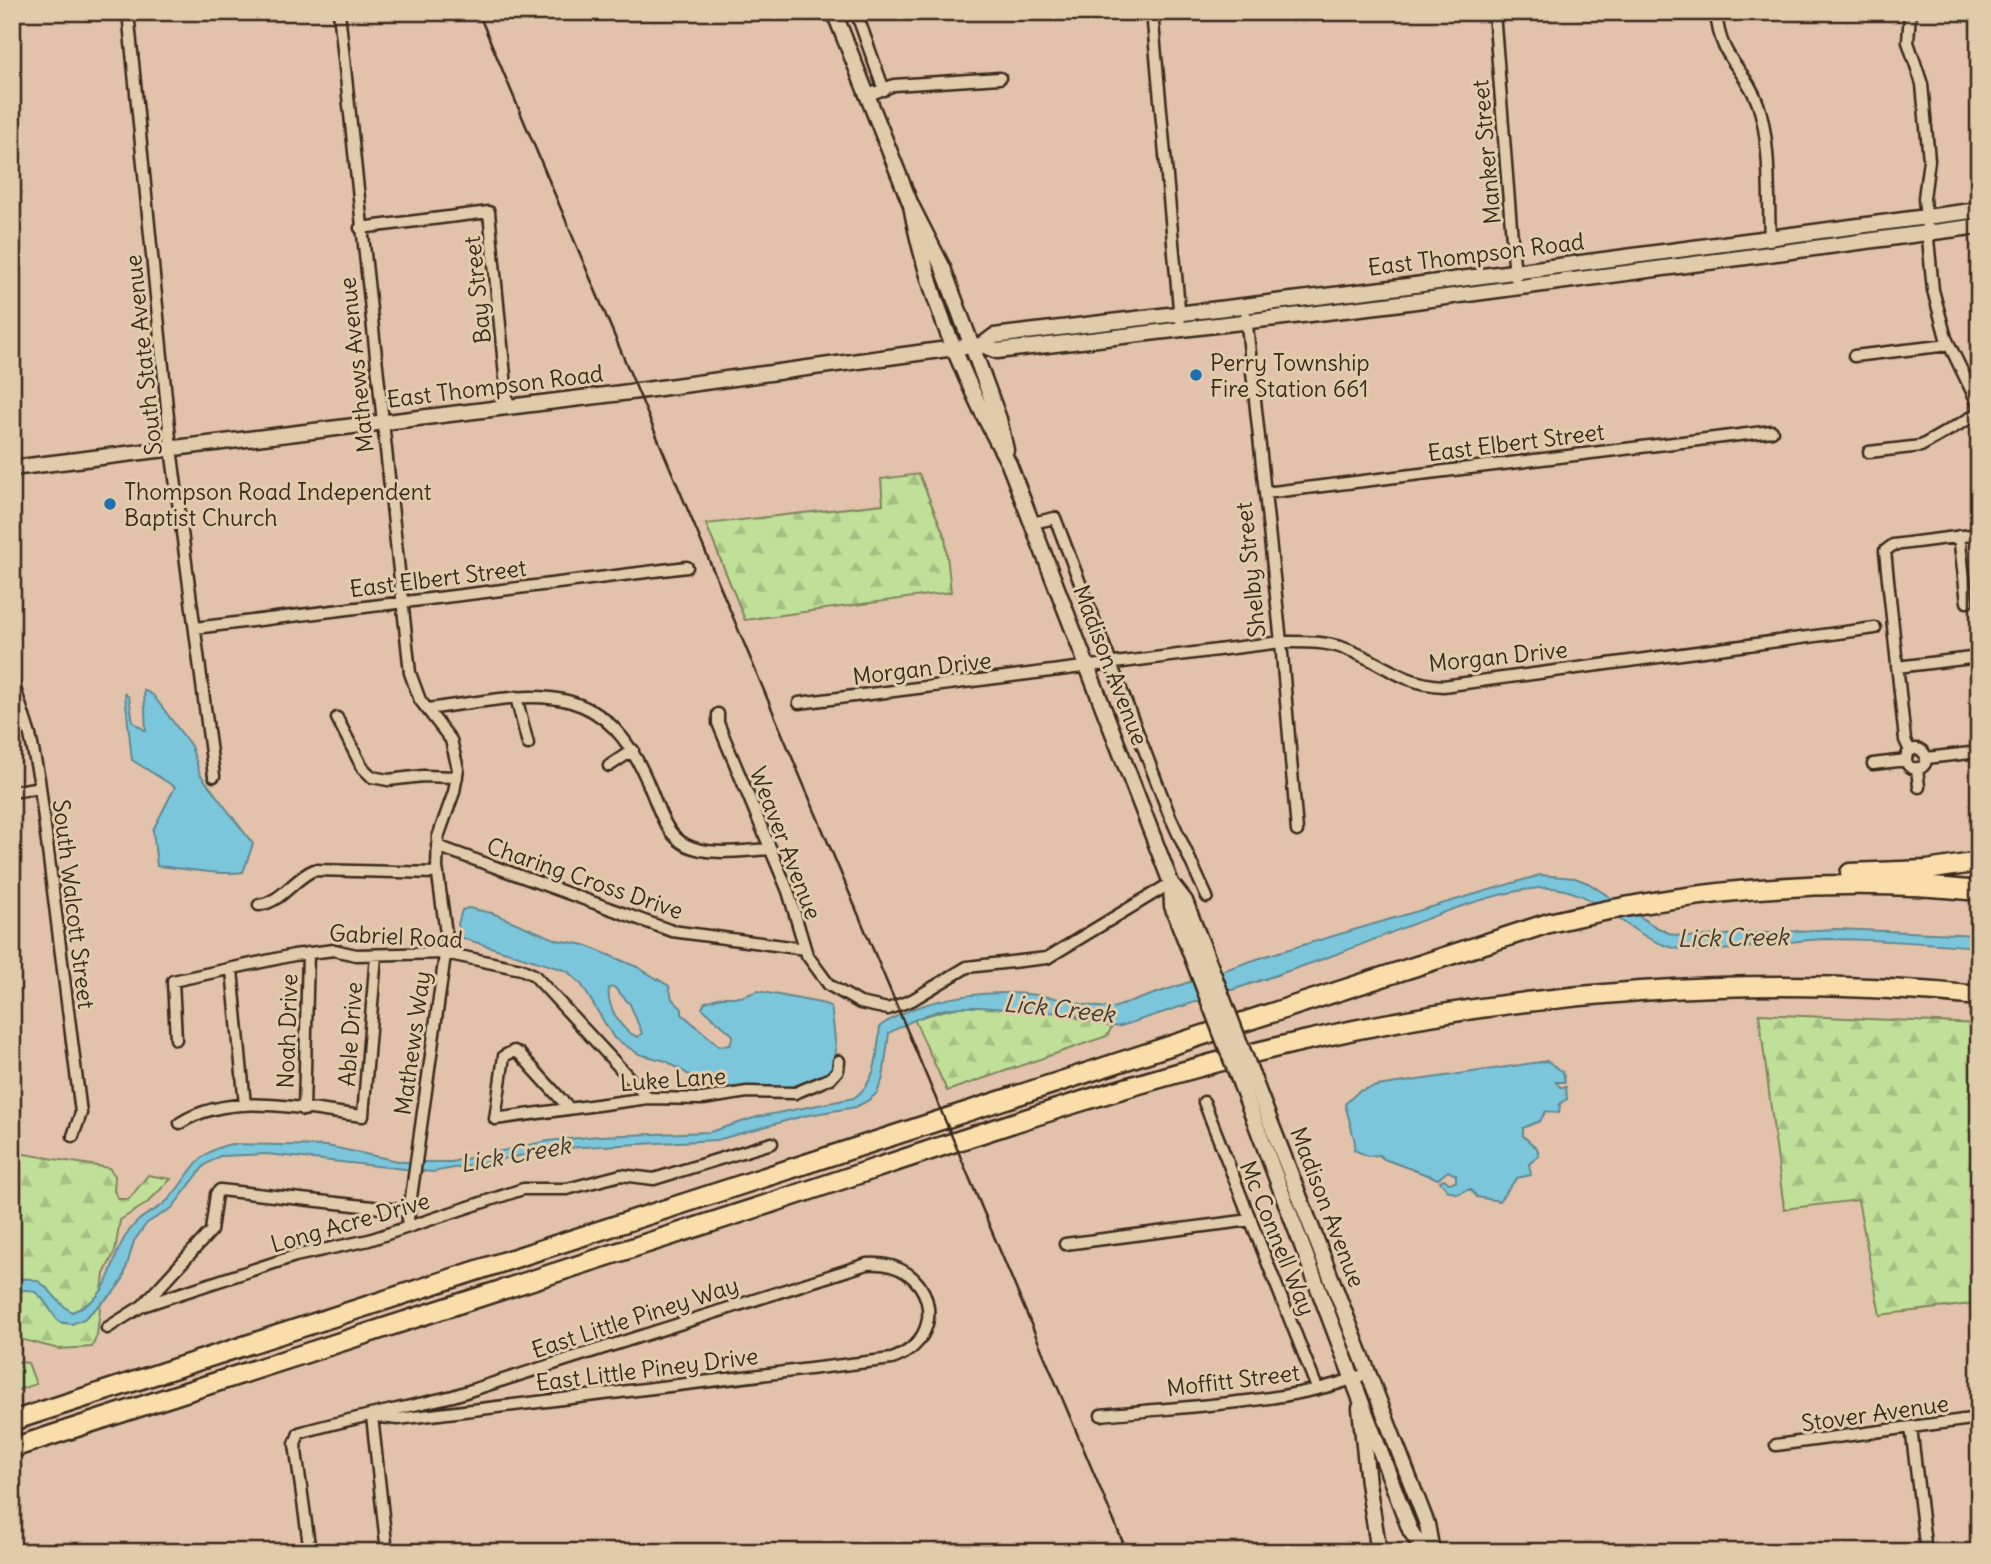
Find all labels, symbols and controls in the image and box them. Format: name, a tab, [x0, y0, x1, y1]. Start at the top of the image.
street label: Manker Street	[1465, 78, 1507, 226]
street label: East Thompson Road	[1366, 226, 1586, 282]
street label: Bay Street	[457, 235, 497, 345]
street label: South State Avenue	[118, 253, 168, 457]
street label: Mathews Avenue	[332, 276, 380, 454]
place label: Perry Township Fire Station 661	[1210, 348, 1370, 403]
street label: East Thompson Road	[385, 358, 605, 414]
marker: Perry Township Fire Station 661	[1188, 367, 1204, 383]
street label: East Elbert Street	[1426, 417, 1606, 467]
place label: Thompson Road Independent Baptist Church	[124, 477, 432, 532]
marker: Thompson Road Independent Baptist Church	[102, 496, 118, 512]
street label: Shelby Street	[1228, 500, 1272, 639]
street label: East Elbert Street	[348, 553, 528, 603]
street label: Madison Avenue	[1067, 581, 1155, 749]
street label: Morgan Drive	[1427, 634, 1569, 678]
street label: Morgan Drive	[851, 645, 993, 691]
street label: Weaver Avenue	[744, 763, 828, 923]
street label: South Walcott Street	[47, 798, 101, 1011]
street label: Charing Cross Drive	[483, 831, 687, 925]
street label: Gabriel Road	[328, 918, 464, 954]
water label: Lick Creek	[1677, 921, 1791, 953]
street label: Mathews Way	[388, 969, 436, 1117]
street label: Noah Drive	[271, 973, 303, 1089]
street label: Able Drive	[332, 981, 368, 1087]
water label: Lick Creek	[1002, 987, 1118, 1029]
street label: Luke Lane	[619, 1061, 727, 1097]
street label: Madison Avenue	[1284, 1123, 1372, 1291]
water label: Lick Creek	[458, 1129, 574, 1178]
street label: Mc Connell Way	[1234, 1156, 1322, 1320]
street label: Long Acre Drive	[267, 1185, 433, 1259]
street label: East Little Piney Way	[528, 1270, 742, 1364]
street label: East Little Piney Drive	[534, 1341, 760, 1397]
street label: Moffitt Street	[1165, 1357, 1301, 1403]
street label: Stover Avenue	[1799, 1388, 1951, 1438]

